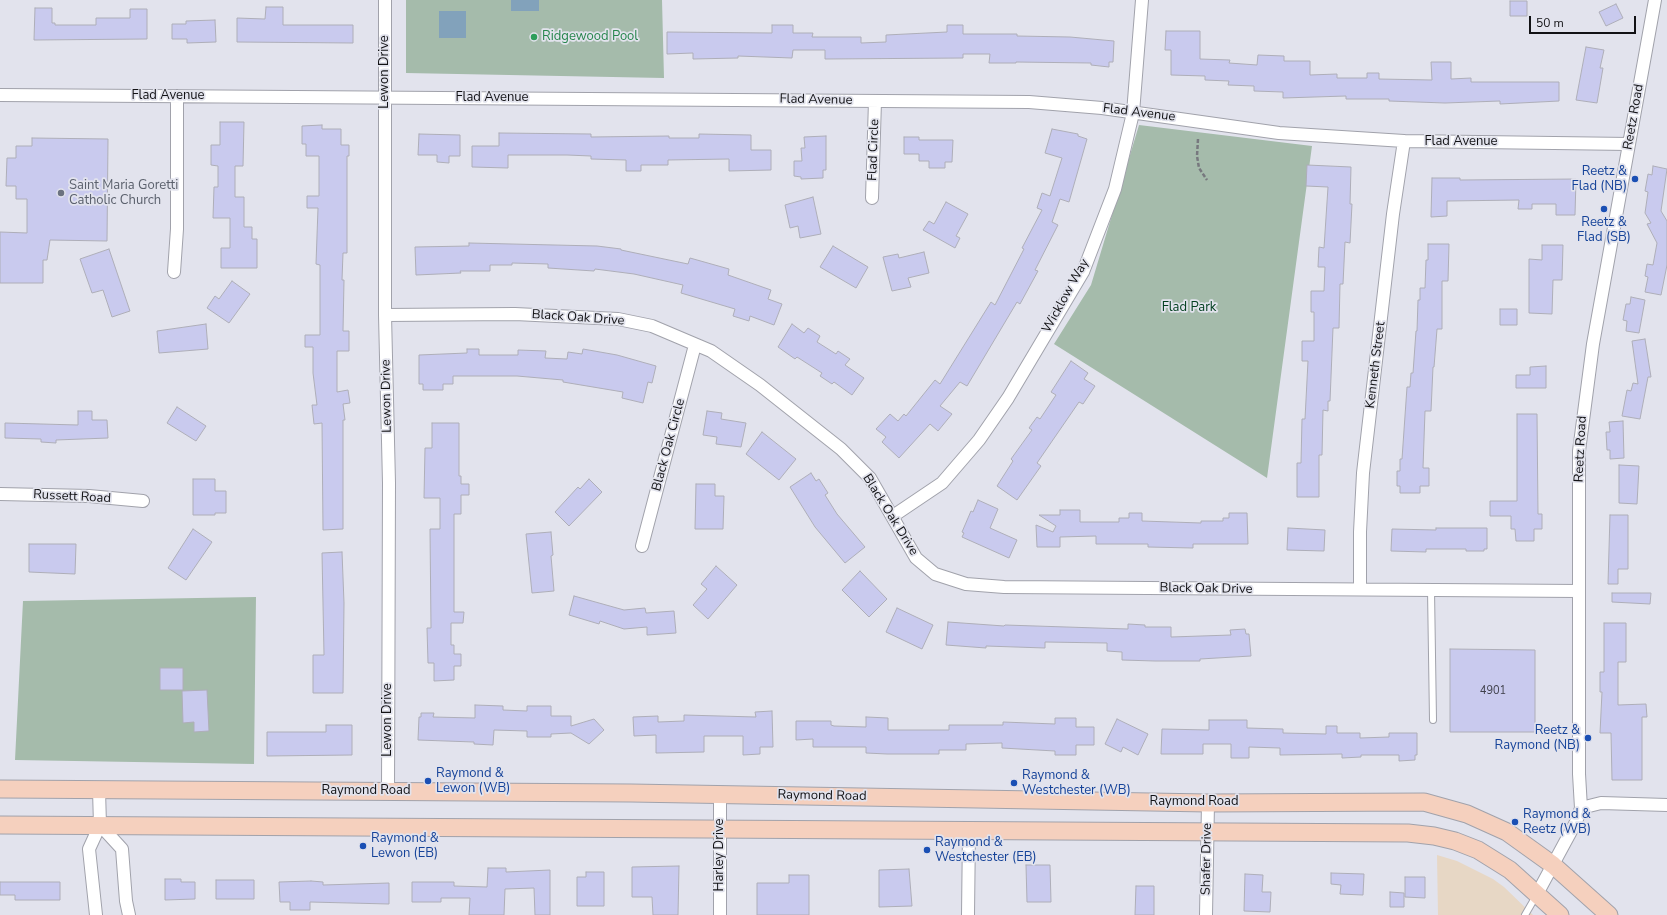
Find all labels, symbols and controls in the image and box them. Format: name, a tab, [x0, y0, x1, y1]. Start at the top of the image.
scale bar	[1531, 8, 1638, 34]
text: 50 m	[1536, 15, 1564, 31]
place label: Ridgewood Pool	[542, 29, 638, 45]
marker: Ridgewood Pool	[529, 32, 539, 42]
street label: Lewon Drive	[377, 35, 393, 109]
street label: Reetz Road	[1621, 83, 1647, 151]
street label: Flad Avenue	[131, 88, 205, 104]
street label: Flad Avenue	[455, 90, 529, 106]
street label: Flad Avenue	[779, 92, 853, 108]
street label: Flad Avenue	[1102, 101, 1176, 125]
street label: Flad Circle	[865, 119, 883, 181]
street label: Flad Avenue	[1424, 134, 1498, 150]
place label: Reetz & Flad (NB)	[1572, 164, 1627, 195]
marker: Reetz & Flad (NB)	[1630, 174, 1640, 184]
place label: Saint Maria Goretti Catholic Church	[69, 178, 178, 209]
marker: Saint Maria Goretti Catholic Church	[56, 188, 66, 198]
marker: Reetz & Flad (SB)	[1599, 204, 1609, 214]
place label: Reetz & Flad (SB)	[1577, 215, 1631, 246]
street label: Wicklow Way	[1039, 256, 1093, 336]
park label: Flad Park	[1162, 300, 1216, 316]
street label: Black Oak Drive	[531, 307, 625, 329]
street label: Kenneth Street	[1363, 321, 1389, 409]
street label: Lewon Drive	[379, 359, 395, 433]
street label: Black Oak Circle	[649, 397, 689, 493]
street label: Reetz Road	[1571, 415, 1591, 483]
street label: Black Oak Drive	[859, 471, 921, 559]
street label: Russett Road	[33, 487, 111, 507]
street label: Black Oak Drive	[1159, 580, 1253, 598]
street label: Lewon Drive	[380, 683, 396, 757]
house number: 4901	[1480, 684, 1506, 698]
place label: Reetz & Raymond (NB)	[1495, 723, 1580, 754]
marker: Reetz & Raymond (NB)	[1583, 733, 1593, 743]
place label: Raymond & Lewon (WB)	[436, 766, 510, 797]
place label: Raymond & Westchester (WB)	[1022, 768, 1131, 799]
marker: Raymond & Lewon (WB)	[423, 776, 433, 786]
marker: Raymond & Westchester (WB)	[1009, 778, 1019, 788]
street label: Raymond Road	[321, 783, 411, 799]
street label: Raymond Road	[777, 787, 867, 805]
street label: Raymond Road	[1149, 794, 1239, 810]
place label: Raymond & Reetz (WB)	[1523, 807, 1591, 838]
marker: Raymond & Reetz (WB)	[1510, 817, 1520, 827]
street label: Harley Drive	[712, 819, 728, 891]
street label: Shafer Drive	[1199, 823, 1215, 895]
place label: Raymond & Lewon (EB)	[371, 831, 439, 862]
place label: Raymond & Westchester (EB)	[935, 835, 1037, 866]
marker: Raymond & Lewon (EB)	[358, 841, 368, 851]
marker: Raymond & Westchester (EB)	[922, 845, 932, 855]

